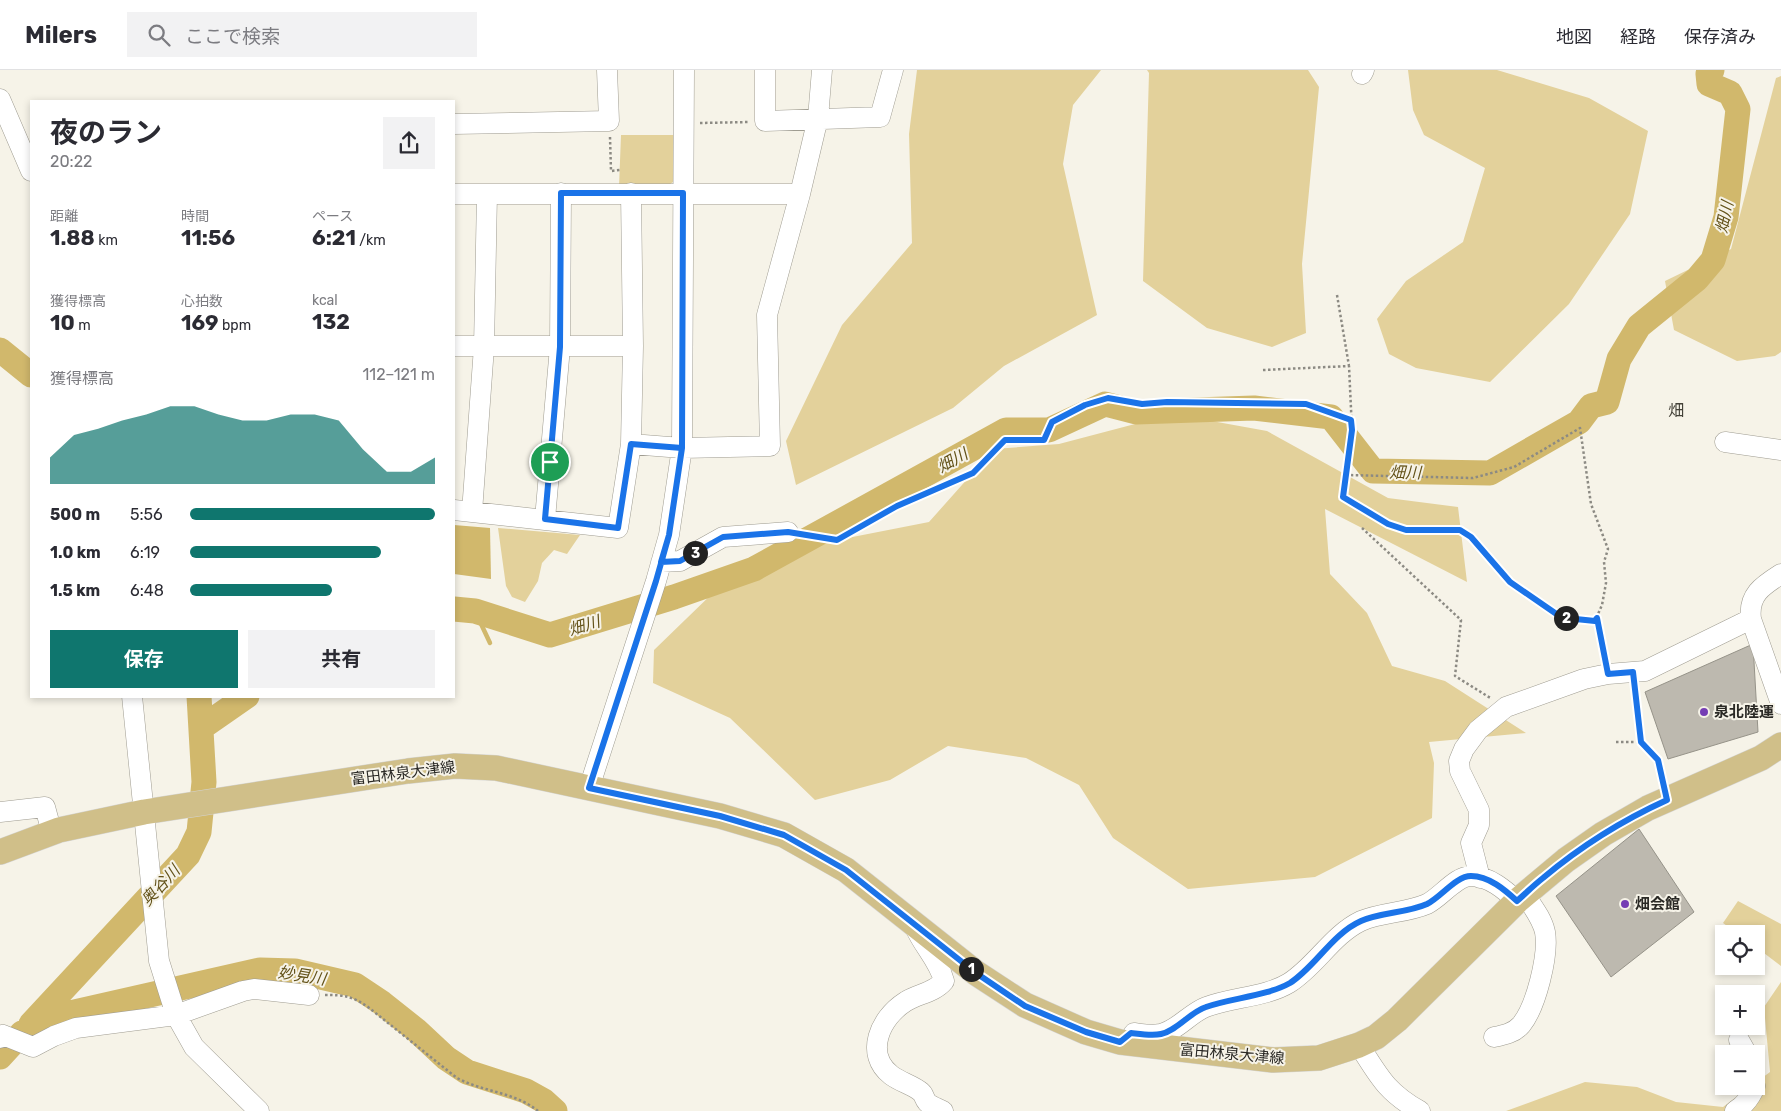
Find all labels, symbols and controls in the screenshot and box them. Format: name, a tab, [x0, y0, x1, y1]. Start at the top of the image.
search box	[127, 12, 477, 57]
text: Milers	[25, 21, 97, 49]
icon: search	[145, 21, 173, 49]
text: ここで検索	[185, 25, 280, 48]
text: 地図	[1556, 26, 1592, 48]
text: 経路	[1620, 26, 1656, 48]
text: 保存済み	[1684, 26, 1756, 48]
text: 夜のラン	[50, 116, 162, 149]
button: share	[383, 117, 435, 169]
text: 20:22	[50, 152, 92, 171]
water label: 畑川	[1712, 198, 1738, 235]
text: 距離	[50, 208, 78, 225]
text: 時間	[181, 208, 209, 225]
text: ペース	[312, 208, 353, 225]
text: 1.88	[50, 225, 95, 250]
text: 11:56	[181, 225, 235, 250]
text: 6:21	[312, 225, 356, 250]
text: km	[95, 232, 118, 249]
text: /km	[356, 232, 386, 249]
text: kcal	[312, 292, 338, 309]
text: 獲得標高	[50, 293, 106, 310]
text: 心拍数	[181, 293, 223, 310]
text: 132	[312, 309, 350, 334]
text: 10	[50, 310, 75, 335]
text: 169	[181, 310, 219, 335]
text: m	[75, 317, 91, 334]
text: bpm	[219, 317, 251, 334]
text: 112–121 m	[362, 365, 435, 384]
text: 獲得標高	[50, 369, 114, 388]
district label: 畑	[1668, 401, 1684, 420]
pin	[529, 441, 571, 483]
water label: 畑川	[934, 443, 973, 477]
icon: arrive	[536, 448, 564, 476]
water label: 畑川	[1389, 463, 1423, 482]
text: 500 m	[50, 505, 100, 524]
text: 5:56	[130, 505, 163, 524]
pin: 3	[682, 540, 708, 566]
text: 1.0 km	[50, 543, 101, 562]
text: 6:19	[130, 543, 160, 562]
text: 3	[691, 545, 700, 562]
text: 1.5 km	[50, 581, 100, 600]
text: 6:48	[130, 581, 164, 600]
pin: 2	[1554, 606, 1578, 630]
text: 2	[1562, 610, 1571, 627]
water label: 畑川	[566, 611, 604, 639]
button: 保存	[50, 630, 238, 688]
button: 共有	[248, 630, 435, 688]
place label: 泉北陸運	[1714, 703, 1774, 721]
marker: 泉北陸運	[1698, 706, 1710, 718]
street label: 富田林泉大津線	[350, 758, 456, 788]
water label: 奥谷川	[137, 860, 185, 909]
place label: 畑会館	[1635, 895, 1680, 913]
marker: 畑会館	[1619, 898, 1631, 910]
map controls	[1715, 925, 1765, 1095]
button: locate	[1715, 925, 1765, 975]
pin: 1	[958, 956, 984, 982]
text: 1	[968, 961, 975, 978]
water label: 妙見川	[277, 962, 329, 989]
button: +	[1715, 985, 1765, 1035]
street label: 富田林泉大津線	[1179, 1040, 1285, 1068]
button: −	[1715, 1045, 1765, 1095]

